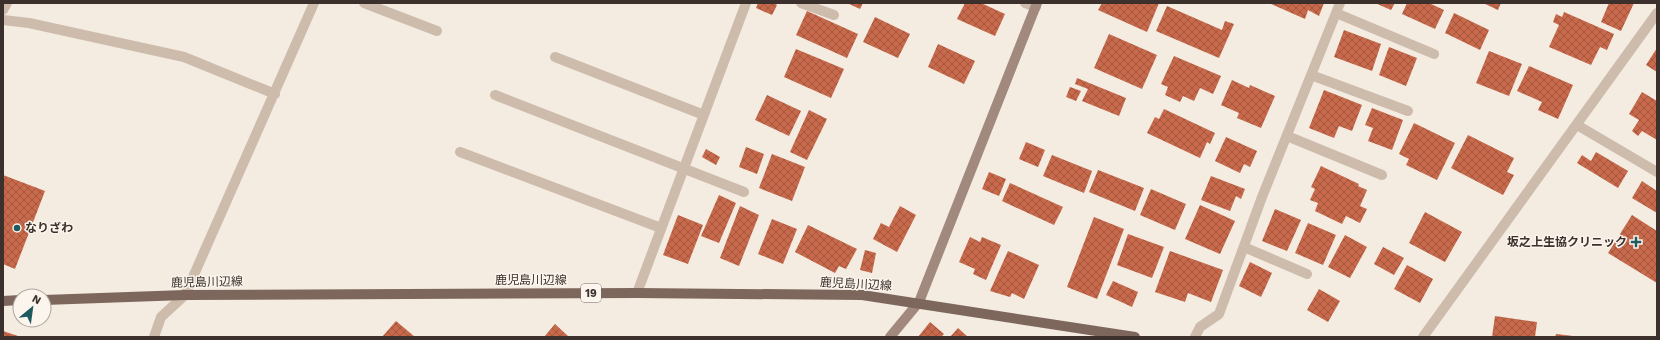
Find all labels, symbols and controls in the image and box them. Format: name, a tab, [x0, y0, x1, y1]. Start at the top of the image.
place label: なりざわ	[25, 221, 73, 235]
marker: なりざわ	[12, 223, 22, 233]
place label: 坂之上生協クリニック	[1507, 235, 1627, 249]
marker: 坂之上生協クリニック	[1630, 236, 1642, 248]
street label: 鹿児島川辺線	[495, 273, 567, 287]
street label: 鹿児島川辺線	[171, 274, 243, 290]
street label: 鹿児島川辺線	[820, 275, 892, 293]
road number: 19	[581, 284, 601, 302]
north arrow	[12, 288, 52, 328]
text: N	[30, 292, 43, 307]

